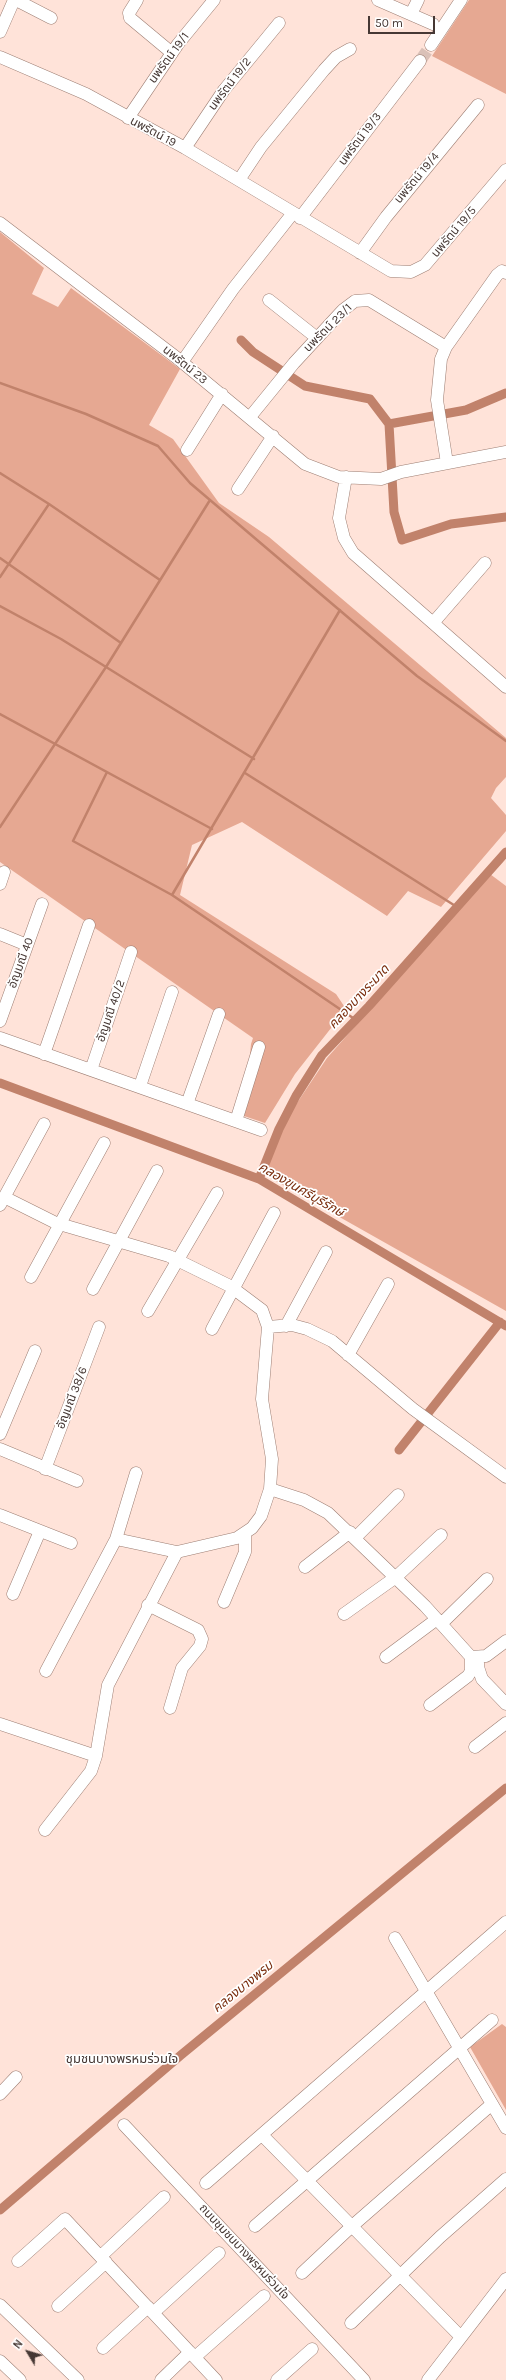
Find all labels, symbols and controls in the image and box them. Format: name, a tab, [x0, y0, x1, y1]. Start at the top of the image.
scale bar	[370, 8, 437, 34]
text: 50 m	[375, 16, 403, 30]
street label: นพรัตน์ 19/1	[146, 30, 192, 86]
street label: นพรัตน์ 19/2	[205, 55, 255, 113]
street label: นพรัตน์ 19/3	[335, 110, 385, 168]
street label: นพรัตน์ 19	[127, 114, 179, 150]
street label: นพรัตน์ 19/4	[391, 150, 443, 206]
street label: นพรัตน์ 19/5	[428, 204, 480, 260]
street label: นพรัตน์ 23/1	[301, 301, 355, 355]
street label: นพรัตน์ 23	[160, 343, 210, 387]
street label: อัญมณี 40	[5, 936, 37, 990]
water label: คลองบางระมาด	[325, 962, 393, 1032]
street label: อัญมณี 40/2	[94, 978, 128, 1044]
water label: คลองขุนศรีบุรีรักษ์	[255, 1159, 347, 1221]
street label: อัญมณี 38/6	[54, 1365, 90, 1431]
water label: คลองบางพรม	[210, 1958, 276, 2016]
district label: ชุมชนบางพรหมร่วมใจ	[66, 2051, 178, 2067]
street label: ถนนชุมชนบางพรหมร่วมใจ	[196, 2201, 292, 2303]
north arrow	[8, 2332, 48, 2372]
text: N	[11, 2337, 26, 2351]

